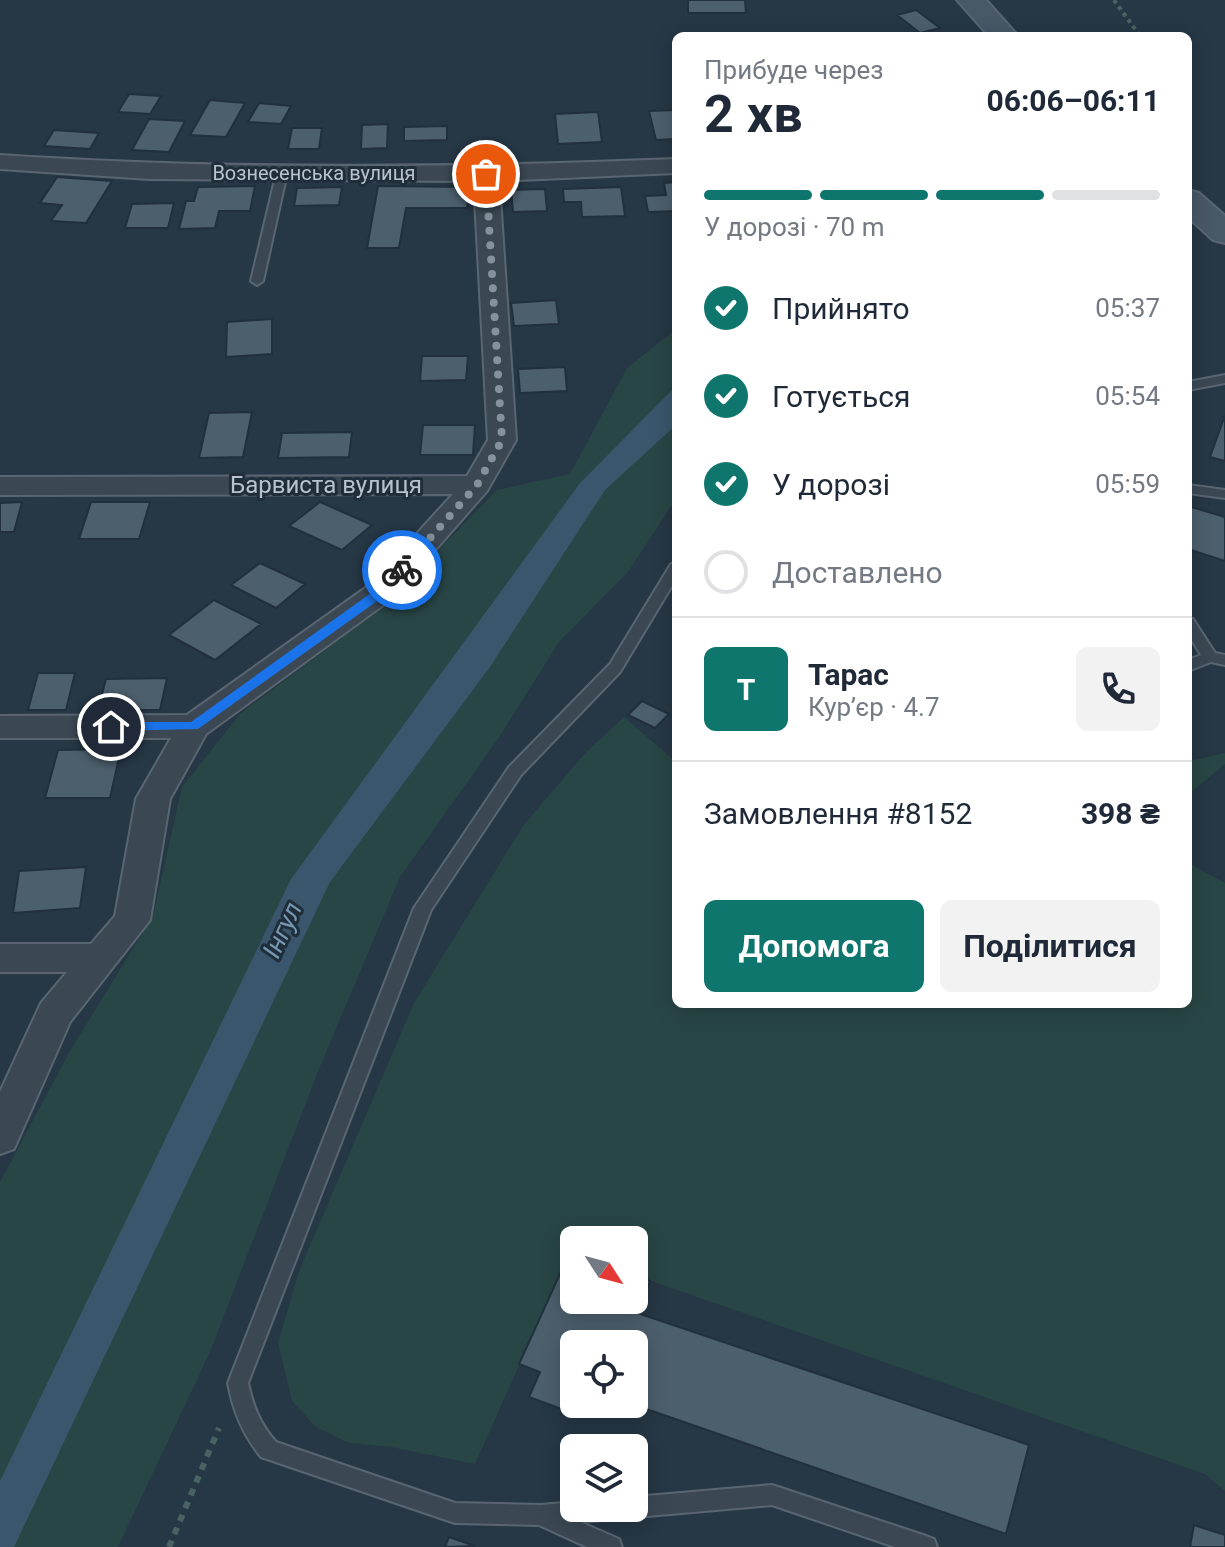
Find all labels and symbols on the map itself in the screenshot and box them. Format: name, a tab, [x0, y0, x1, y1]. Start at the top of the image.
pin	[452, 140, 520, 208]
street label: Вознесенська вулиця	[212, 161, 416, 185]
street label: Барвиста вулиця	[230, 471, 422, 499]
courier	[362, 530, 442, 610]
pin	[77, 693, 145, 761]
water label: Інгул	[256, 897, 308, 963]
north arrow	[560, 1226, 648, 1314]

